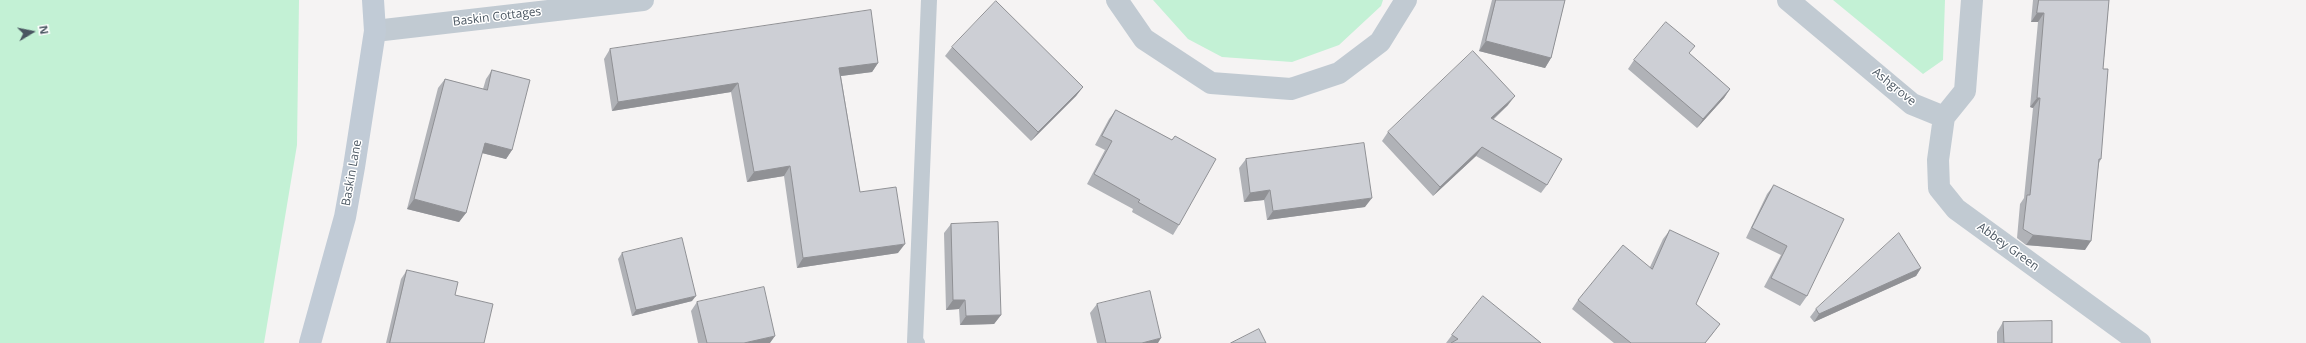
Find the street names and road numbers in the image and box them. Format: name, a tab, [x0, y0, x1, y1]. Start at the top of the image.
street label: Baskin Cottages	[452, 4, 542, 30]
street label: Ashgrove	[1869, 65, 1919, 109]
street label: Baskin Lane	[339, 139, 365, 207]
street label: Abbey Green	[1974, 220, 2042, 274]

